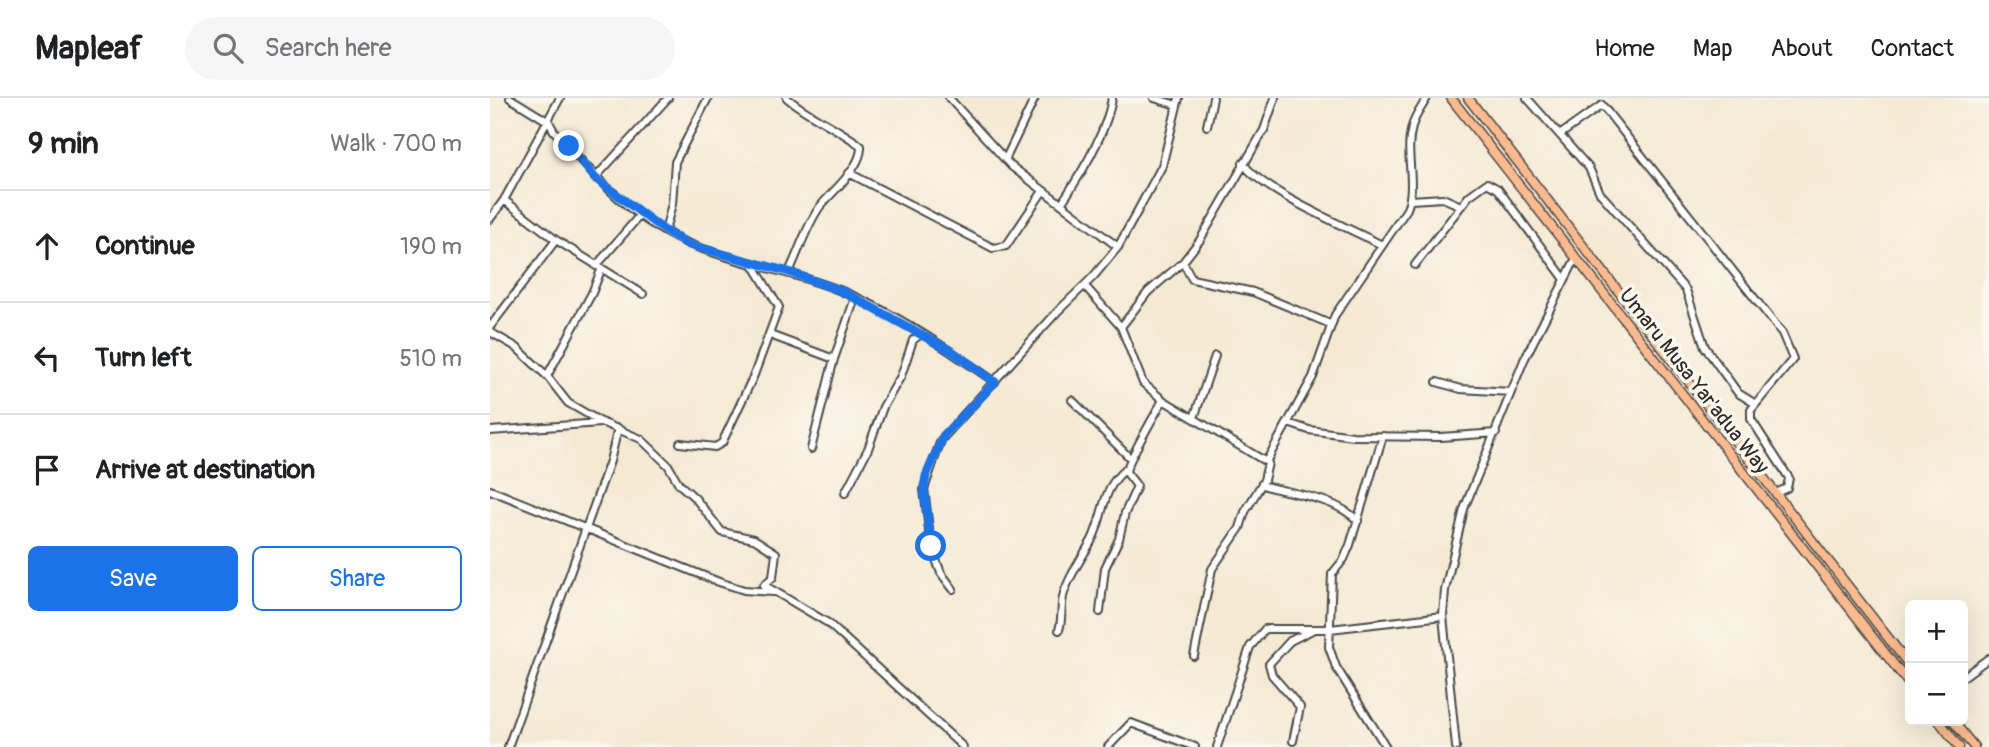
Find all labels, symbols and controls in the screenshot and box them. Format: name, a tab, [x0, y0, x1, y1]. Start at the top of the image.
search box	[185, 17, 675, 80]
text: Mapleaf	[35, 28, 143, 69]
icon: search	[209, 29, 247, 67]
text: Search here	[265, 32, 392, 64]
text: Home	[1594, 34, 1655, 63]
text: Map	[1693, 34, 1733, 63]
text: About	[1771, 34, 1833, 63]
text: Contact	[1871, 34, 1954, 63]
text: 9 min	[28, 125, 99, 162]
text: Walk · 700 m	[330, 129, 462, 158]
route end	[553, 130, 584, 161]
icon: ahead	[28, 227, 66, 265]
text: Continue	[95, 230, 195, 262]
text: 190 m	[400, 232, 462, 261]
street label: Umaru Musa Yar'adua Way	[1613, 283, 1775, 479]
icon: left	[28, 339, 66, 377]
text: Turn left	[95, 342, 191, 374]
text: 510 m	[399, 344, 462, 373]
icon: arrive	[28, 451, 66, 489]
text: Arrive at destination	[95, 454, 315, 486]
route start	[915, 530, 946, 561]
button: Save	[28, 546, 238, 611]
button: Share	[252, 546, 462, 611]
map controls	[1905, 600, 1968, 726]
button: +	[1905, 600, 1968, 663]
button: −	[1905, 663, 1968, 726]

